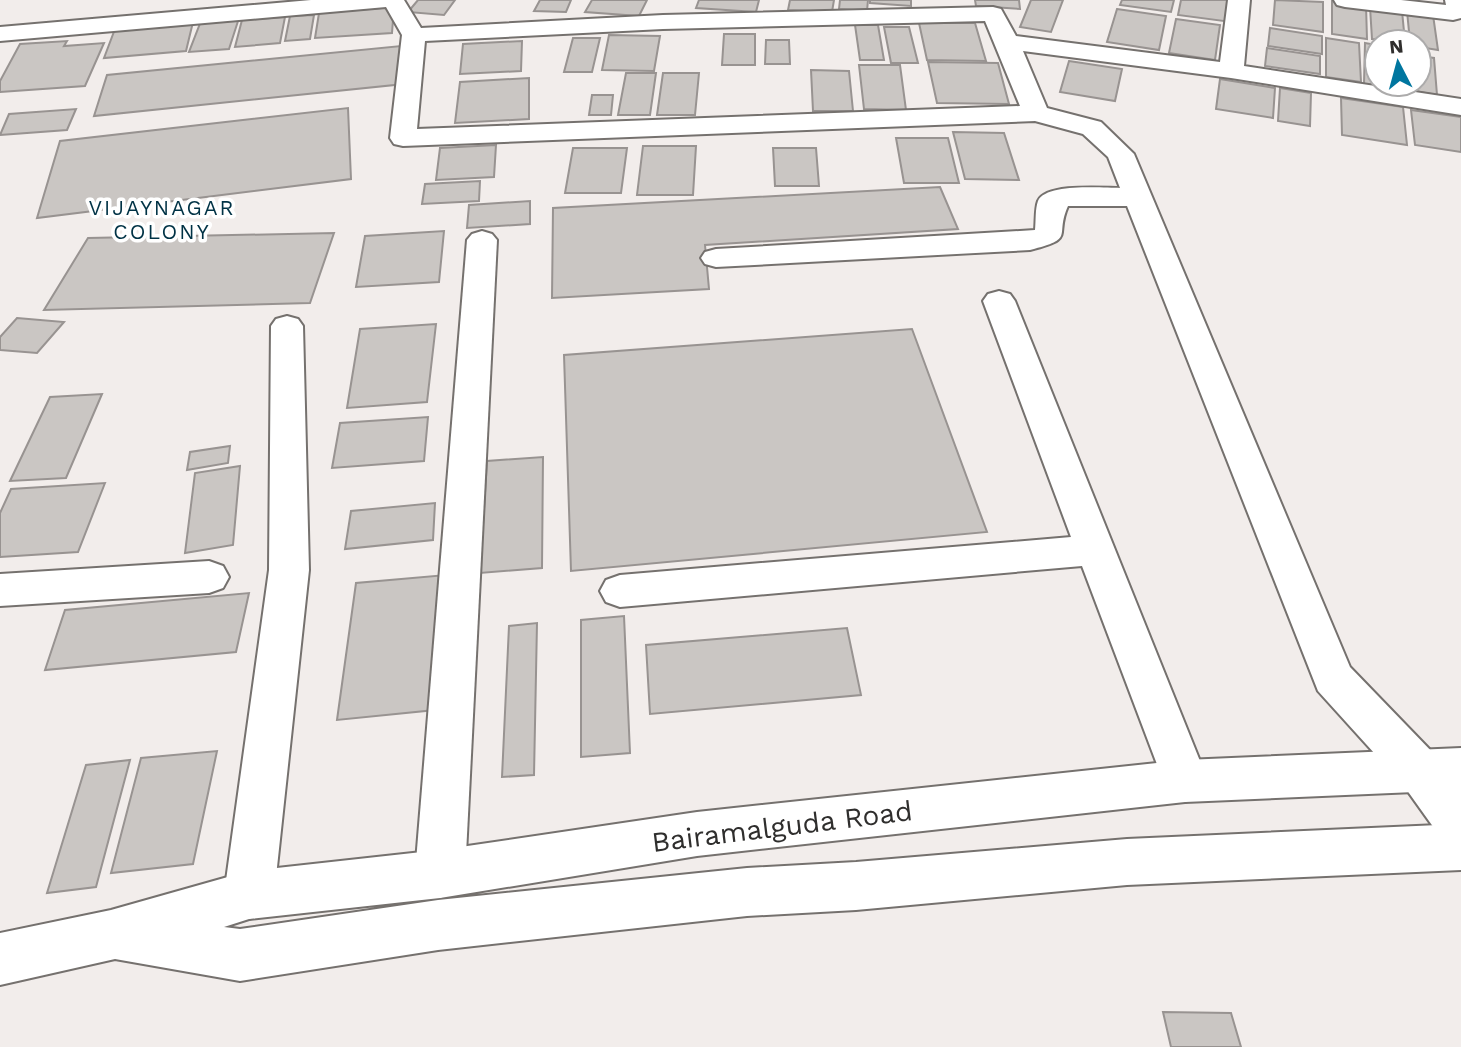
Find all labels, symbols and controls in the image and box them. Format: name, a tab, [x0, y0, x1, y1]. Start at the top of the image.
north arrow	[1363, 28, 1433, 98]
text: N	[1388, 34, 1404, 59]
district label: VIJAYNAGAR COLONY	[88, 195, 236, 244]
street label: Bairamalguda Road	[650, 794, 914, 859]

